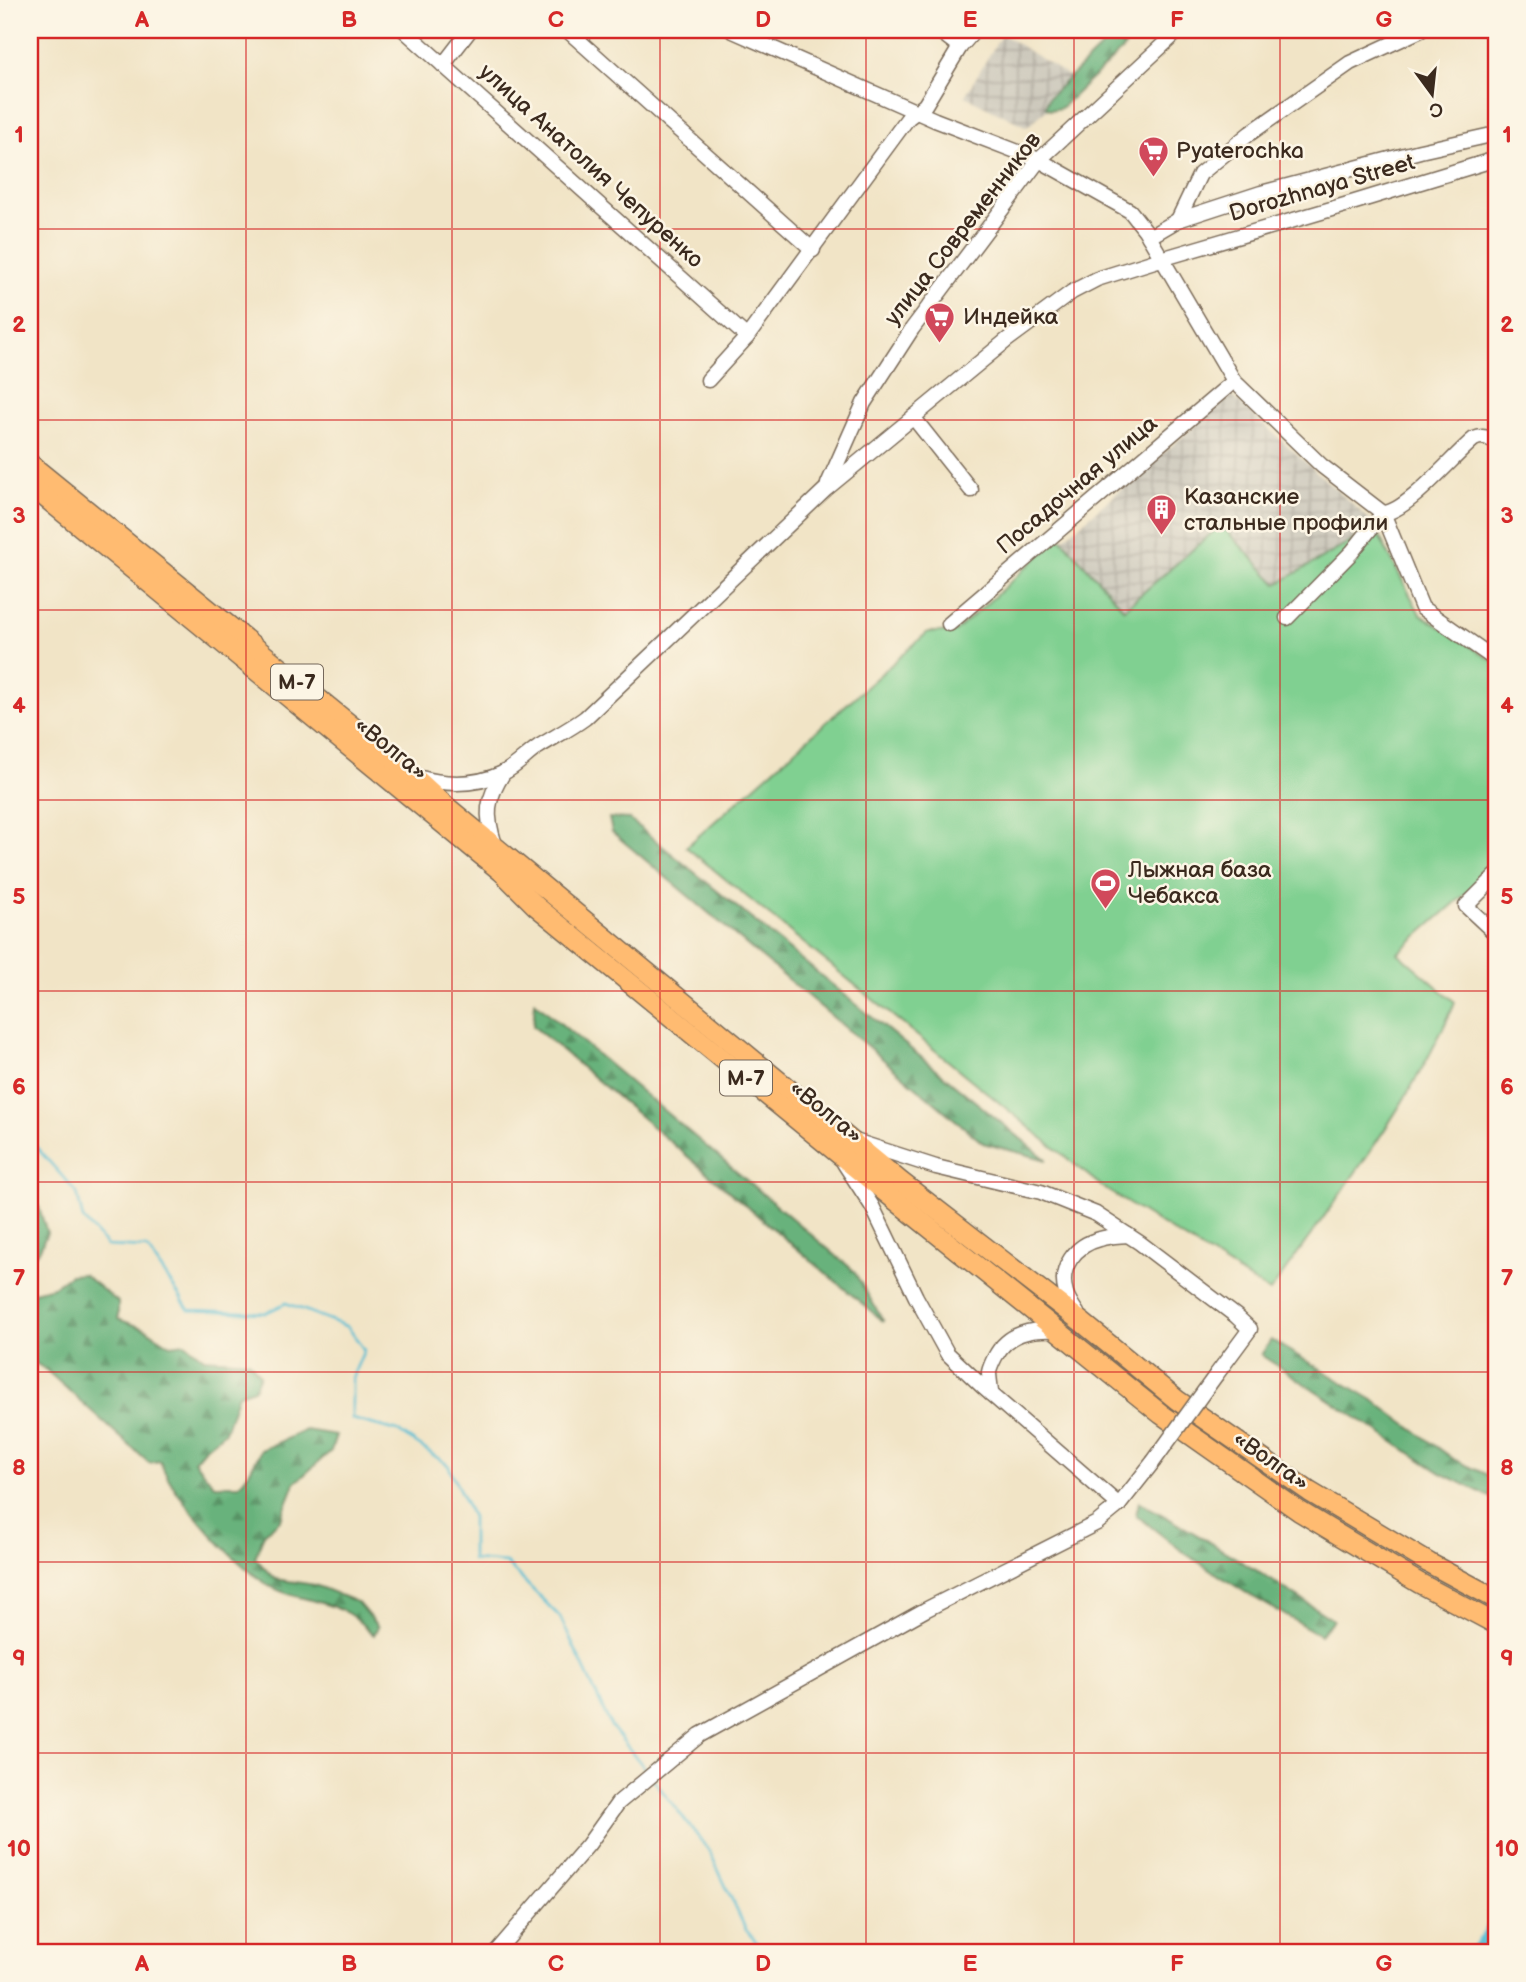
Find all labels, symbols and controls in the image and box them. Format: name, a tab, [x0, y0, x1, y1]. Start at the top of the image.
text: A	[134, 6, 150, 34]
text: B	[341, 6, 357, 34]
text: C	[548, 6, 564, 34]
text: D	[755, 6, 771, 34]
text: E	[963, 6, 978, 34]
text: F	[1170, 6, 1184, 34]
text: G	[1376, 6, 1393, 34]
street label: улица Анатолия Чепуренко	[473, 58, 709, 274]
north arrow	[1396, 60, 1466, 130]
text: С	[1427, 96, 1445, 122]
text: 1	[14, 121, 24, 149]
text: 1	[1502, 121, 1512, 149]
street label: улица Современников	[879, 127, 1047, 331]
supermarket icon: Pyaterochka	[1136, 134, 1170, 178]
place label: Pyaterochka	[1176, 137, 1304, 165]
street label: Dorozhnaya Street	[1226, 148, 1418, 228]
supermarket icon: Индейка	[923, 300, 957, 344]
place label: Индейка	[963, 303, 1059, 331]
text: 2	[12, 311, 26, 339]
text: 2	[1500, 311, 1514, 339]
street label: Посадочная улица	[991, 409, 1163, 560]
place label: Казанские стальные профили	[1184, 483, 1388, 537]
building icon: Казанские стальные профили	[1144, 493, 1178, 537]
text: 3	[12, 502, 26, 530]
text: 3	[1500, 502, 1514, 530]
road number: М-7	[271, 664, 323, 700]
text: 4	[12, 692, 26, 720]
text: 4	[1500, 692, 1514, 720]
street label: «Волга»	[349, 711, 433, 787]
place label: Лыжная база Чебакса	[1127, 856, 1272, 910]
sports icon: Лыжная база Чебакса	[1088, 866, 1122, 910]
text: 5	[12, 883, 26, 911]
text: 5	[1500, 883, 1514, 911]
road number: М-7	[720, 1060, 772, 1096]
text: 6	[12, 1073, 26, 1101]
text: 6	[1500, 1073, 1514, 1101]
street label: «Волга»	[784, 1074, 868, 1150]
text: 7	[13, 1264, 26, 1292]
text: 7	[1501, 1264, 1514, 1292]
street label: «Волга»	[1228, 1425, 1314, 1497]
text: 8	[12, 1454, 26, 1482]
text: 8	[1500, 1454, 1514, 1482]
text: 9	[12, 1645, 26, 1673]
text: 9	[1500, 1645, 1514, 1673]
text: 10	[7, 1835, 31, 1863]
text: 10	[1495, 1835, 1519, 1863]
text: A	[134, 1950, 150, 1978]
text: B	[341, 1950, 357, 1978]
text: C	[548, 1950, 564, 1978]
text: D	[755, 1950, 771, 1978]
text: E	[963, 1950, 978, 1978]
text: F	[1170, 1950, 1184, 1978]
text: G	[1376, 1950, 1393, 1978]

